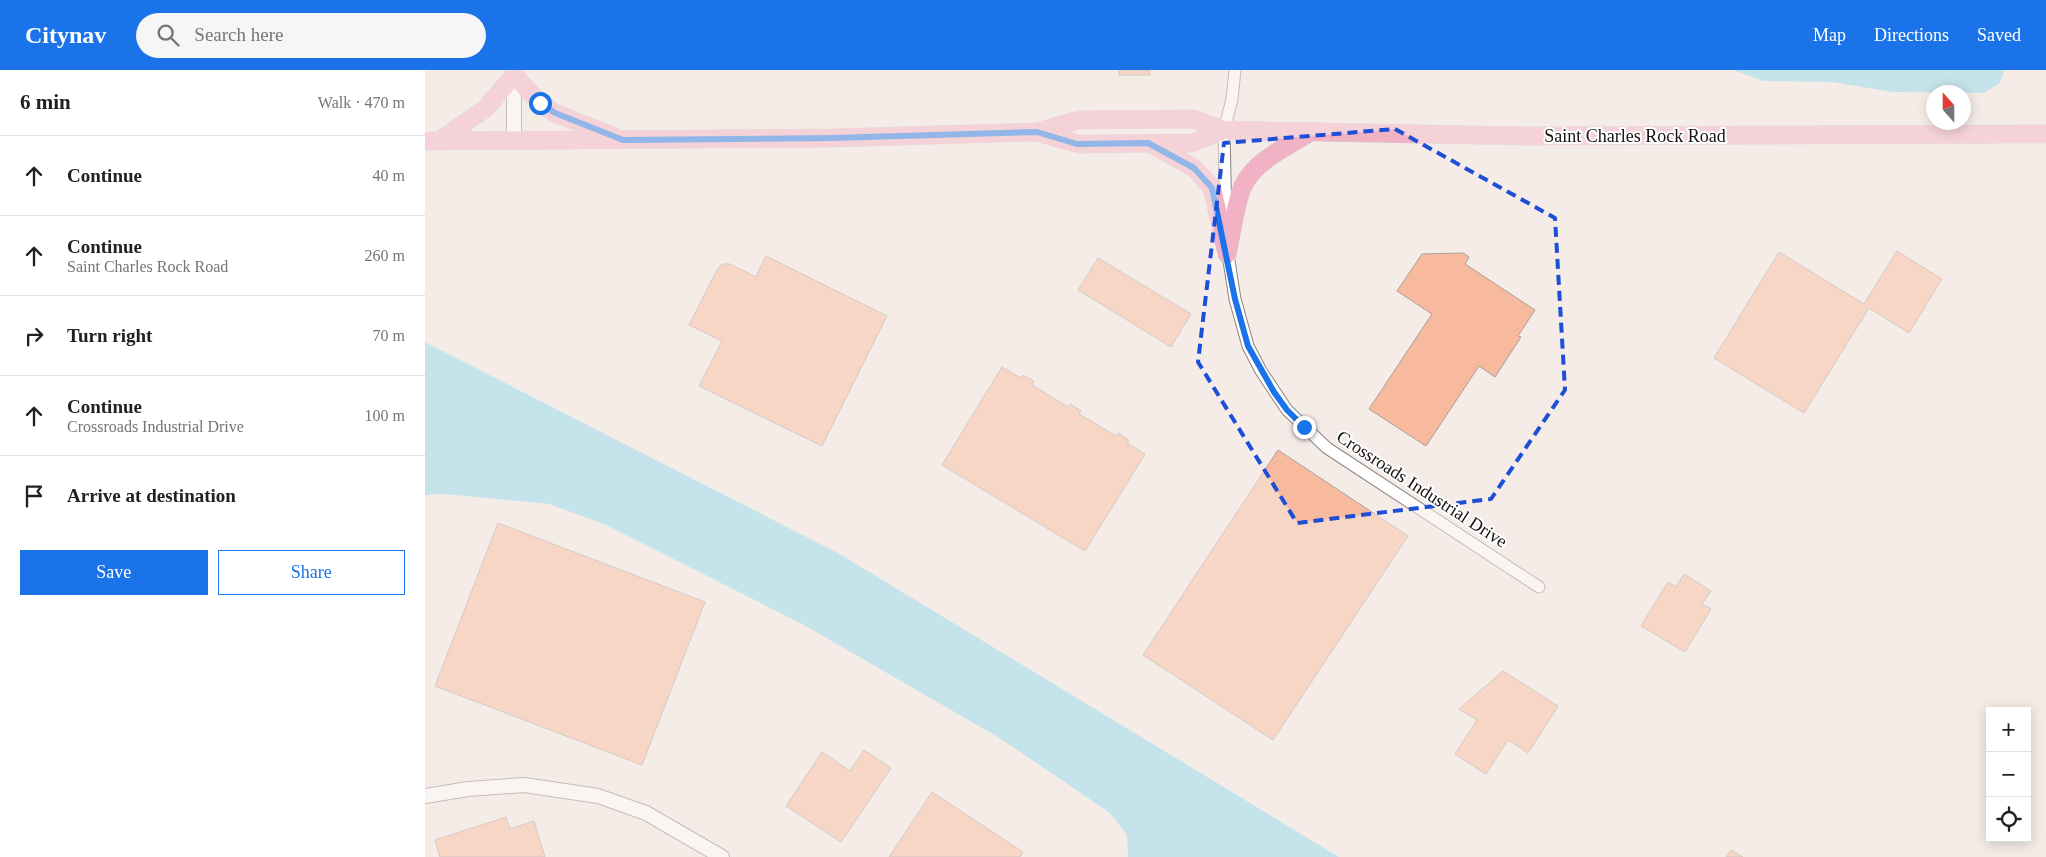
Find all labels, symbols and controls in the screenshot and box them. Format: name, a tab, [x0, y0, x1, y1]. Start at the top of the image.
search box	[136, 13, 486, 58]
icon: search	[154, 21, 182, 49]
text: Citynav	[25, 22, 106, 48]
text: Search here	[194, 24, 283, 45]
text: Map	[1813, 25, 1846, 45]
text: Directions	[1874, 25, 1949, 45]
text: Saved	[1977, 25, 2021, 45]
north arrow	[1926, 85, 1971, 130]
text: 6 min	[20, 90, 71, 114]
route start	[529, 92, 552, 115]
text: Walk · 470 m	[318, 94, 405, 111]
street label: Saint Charles Rock Road	[1544, 126, 1726, 146]
icon: ahead	[20, 162, 48, 190]
text: Continue	[67, 165, 142, 186]
text: 40 m	[373, 167, 405, 184]
text: Continue	[67, 236, 142, 257]
icon: ahead	[20, 242, 48, 270]
text: 260 m	[365, 247, 405, 264]
text: Saint Charles Rock Road	[67, 258, 228, 275]
icon: right	[20, 322, 48, 350]
text: Turn right	[67, 325, 152, 346]
text: 70 m	[373, 327, 405, 344]
text: Continue	[67, 396, 142, 417]
icon: ahead	[20, 402, 48, 430]
text: 100 m	[365, 407, 405, 424]
route end	[1293, 416, 1316, 439]
text: Crossroads Industrial Drive	[67, 418, 244, 435]
street label: Crossroads Industrial Drive	[1333, 426, 1511, 552]
icon: arrive	[20, 482, 48, 510]
text: Arrive at destination	[67, 485, 236, 506]
button: Save	[20, 550, 208, 595]
button: Share	[218, 550, 405, 595]
map controls	[1986, 707, 2031, 842]
button: +	[1986, 707, 2031, 752]
button: −	[1986, 752, 2031, 797]
button: locate	[1986, 797, 2031, 842]

